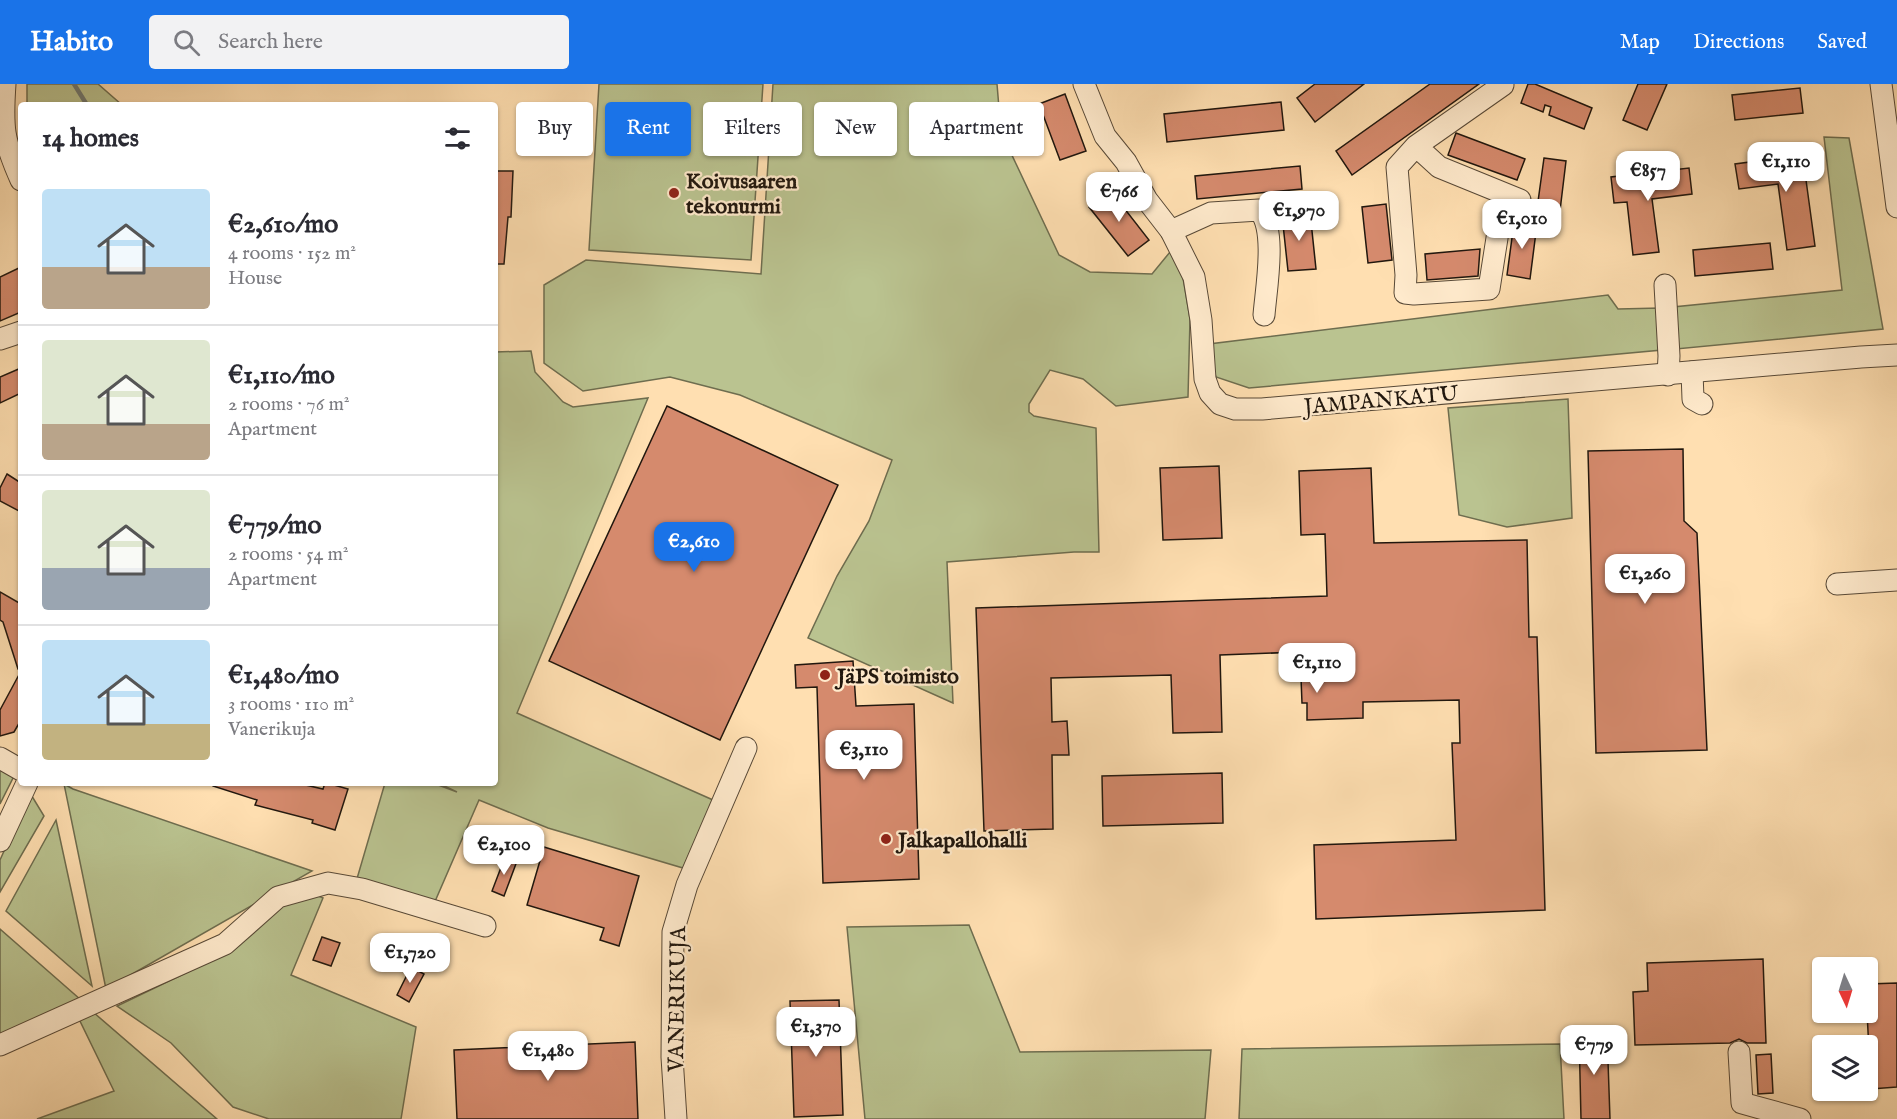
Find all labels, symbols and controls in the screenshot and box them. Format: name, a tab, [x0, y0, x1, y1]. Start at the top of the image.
search box	[149, 15, 569, 69]
text: Habito	[30, 25, 113, 60]
icon: search	[170, 26, 203, 59]
text: Search here	[218, 28, 323, 56]
text: Map	[1620, 29, 1660, 56]
text: Directions	[1693, 29, 1784, 56]
text: Saved	[1817, 29, 1867, 56]
chip: Buy	[516, 102, 593, 156]
chip: Rent	[605, 102, 691, 156]
chip: Filters	[703, 102, 802, 156]
chip: New	[814, 102, 897, 156]
chip: Apartment	[909, 102, 1044, 156]
text: 14 homes	[42, 122, 139, 155]
icon: filters	[441, 122, 474, 155]
pin: €1,110	[1737, 142, 1835, 193]
text: €1,110	[1761, 149, 1811, 174]
pin: €857	[1612, 151, 1684, 202]
text: €857	[1630, 158, 1666, 183]
place label: Koivusaaren tekonurmi	[685, 168, 797, 221]
pin: €766	[1083, 172, 1155, 223]
text: €766	[1100, 179, 1138, 204]
marker: Koivusaaren tekonurmi	[667, 186, 681, 200]
pin: €1,970	[1250, 191, 1348, 242]
text: €1,970	[1273, 198, 1325, 223]
pin: €1,010	[1473, 199, 1571, 250]
text: €1,010	[1496, 206, 1548, 231]
text: €2,610/mo	[228, 208, 338, 241]
icon: home	[90, 213, 162, 285]
text: 4 rooms · 152 m²	[228, 241, 356, 266]
text: House	[228, 266, 282, 291]
text: €1,110/mo	[228, 359, 335, 392]
icon: home	[90, 364, 162, 436]
street label: JAMPANKATU	[1300, 380, 1460, 422]
text: 2 rooms · 76 m²	[228, 392, 349, 417]
text: Apartment	[228, 417, 317, 442]
text: €779/mo	[228, 509, 322, 542]
icon: home	[90, 514, 162, 586]
pin: €2,610	[645, 522, 743, 573]
text: €2,610	[668, 529, 720, 554]
text: 2 rooms · 54 m²	[228, 542, 349, 567]
pin: €1,260	[1596, 554, 1694, 605]
text: €1,260	[1619, 561, 1671, 586]
text: Apartment	[228, 567, 317, 592]
pin: €1,110	[1268, 643, 1366, 694]
text: €1,110	[1292, 650, 1342, 675]
text: €1,480/mo	[228, 659, 339, 692]
place label: JäPS toimisto	[834, 663, 959, 691]
icon: home	[90, 664, 162, 736]
marker: JäPS toimisto	[818, 668, 832, 682]
text: 3 rooms · 110 m²	[228, 692, 354, 717]
text: Vanerikuja	[228, 717, 315, 742]
pin: €3,110	[815, 730, 913, 781]
text: €3,110	[839, 737, 889, 762]
pin: €2,100	[455, 825, 553, 876]
place label: Jalkapallohalli	[895, 827, 1028, 855]
text: €2,100	[477, 832, 531, 857]
marker: Jalkapallohalli	[879, 832, 893, 846]
street label: VANERIKUJA	[663, 925, 693, 1073]
pin: €1,720	[361, 933, 459, 984]
text: €1,720	[384, 940, 436, 965]
north arrow	[1812, 957, 1878, 1023]
map controls	[1812, 957, 1878, 1101]
pin: €1,370	[767, 1007, 865, 1058]
text: €1,370	[790, 1014, 842, 1039]
pin: €779	[1558, 1025, 1630, 1076]
pin: €1,480	[499, 1031, 597, 1082]
text: €779	[1574, 1032, 1614, 1057]
button: layers	[1812, 1035, 1878, 1101]
text: €1,480	[522, 1038, 574, 1063]

